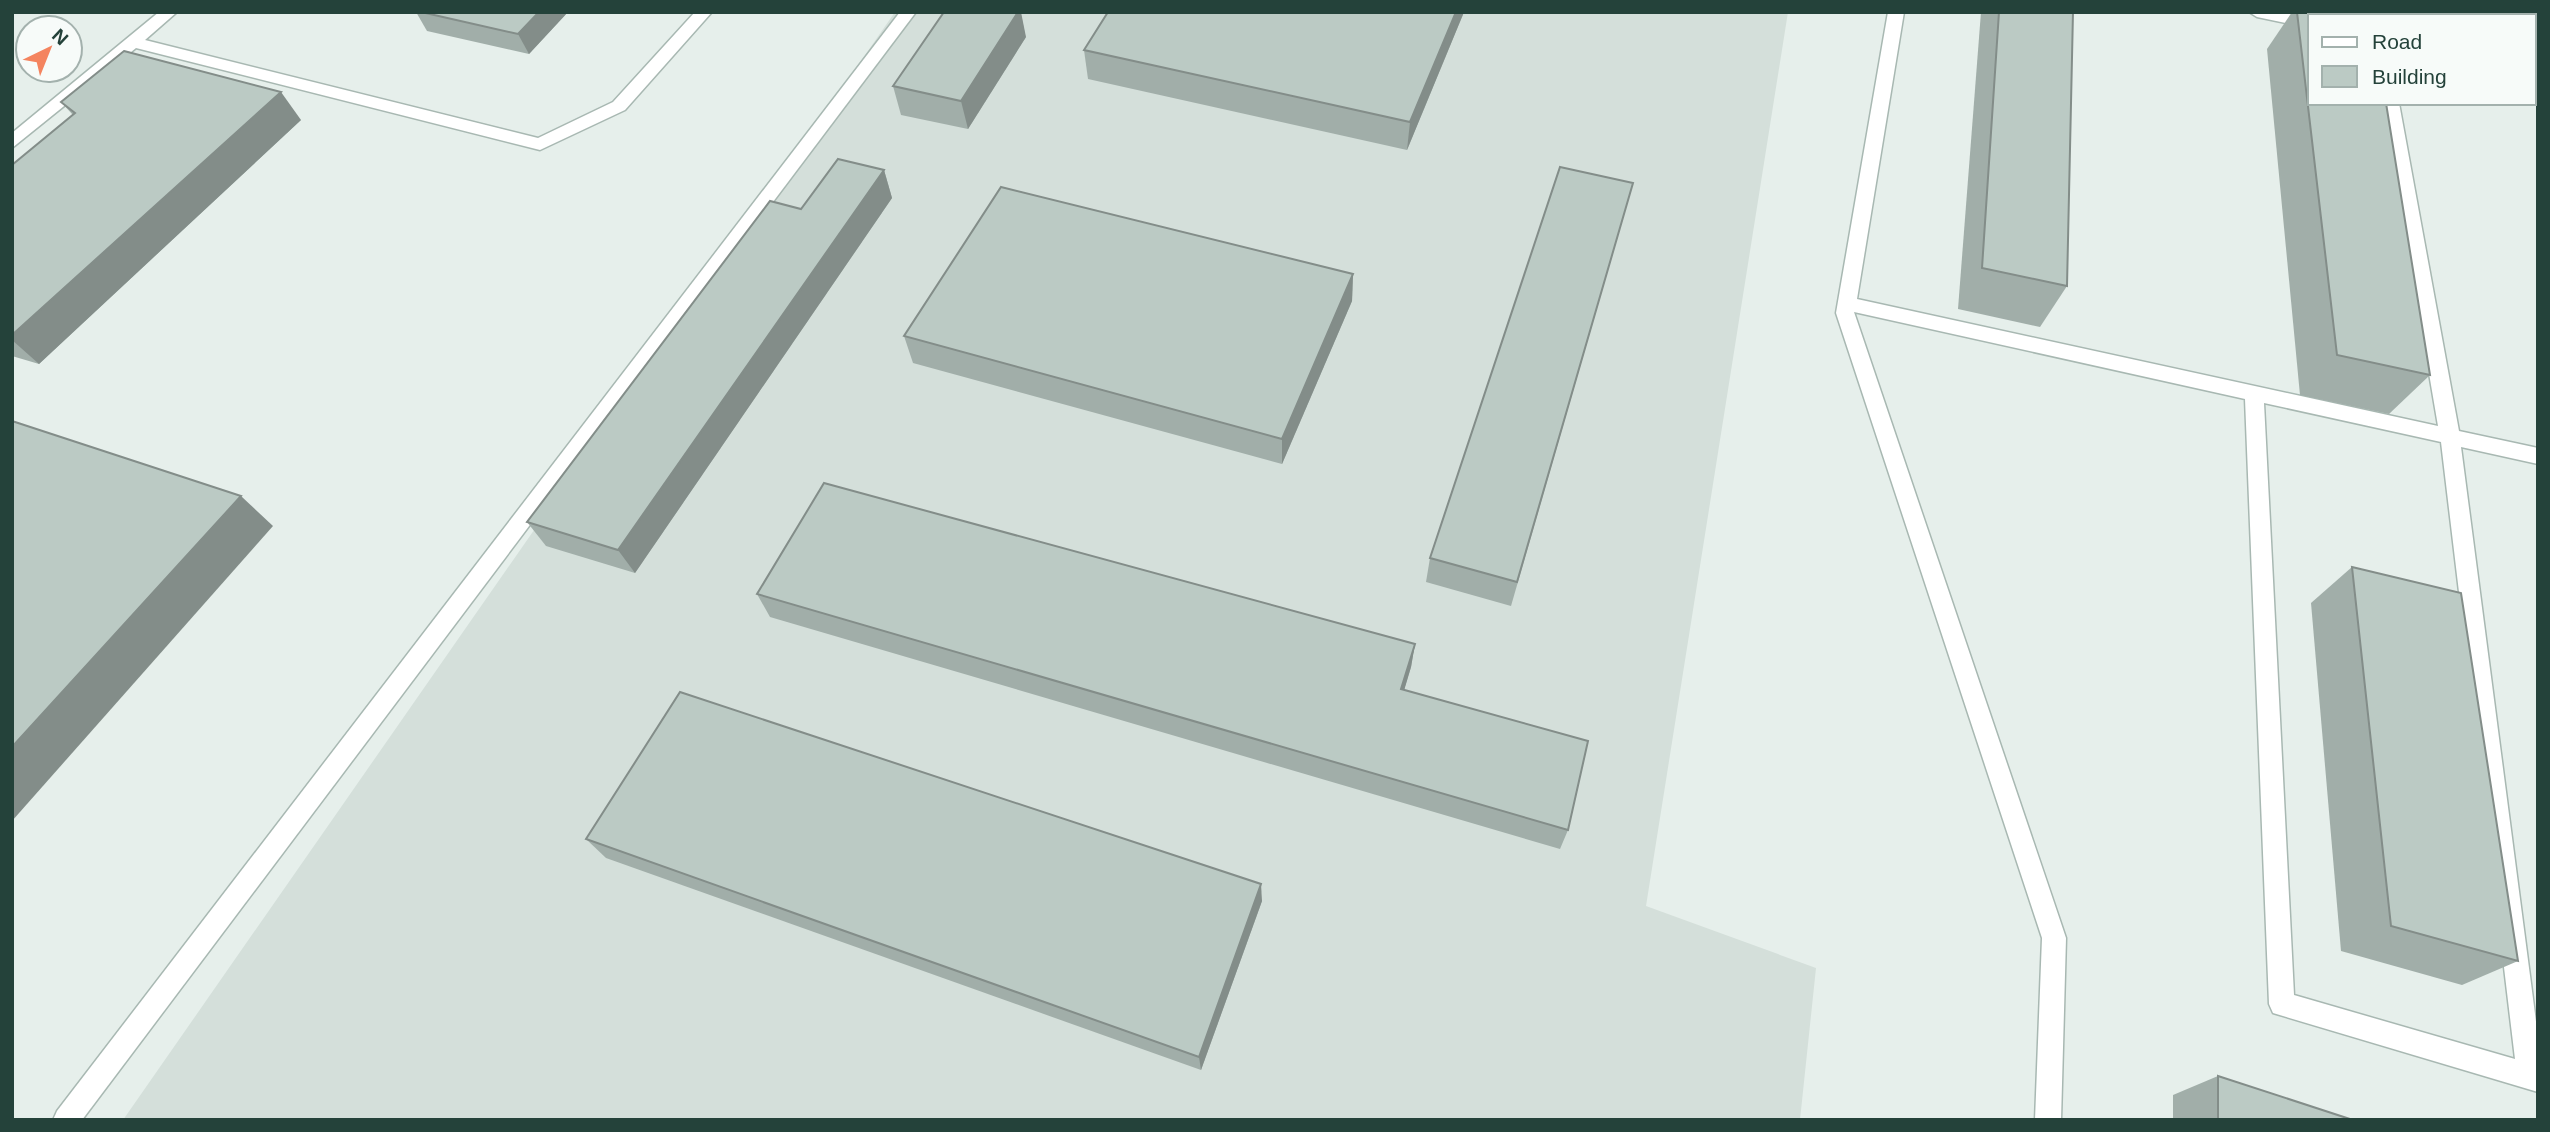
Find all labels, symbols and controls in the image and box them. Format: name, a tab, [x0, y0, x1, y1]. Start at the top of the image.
north arrow	[14, 14, 84, 84]
legend	[2308, 14, 2536, 105]
text: N	[48, 25, 72, 49]
text: Road	[2372, 30, 2422, 53]
text: Building	[2372, 65, 2447, 88]

